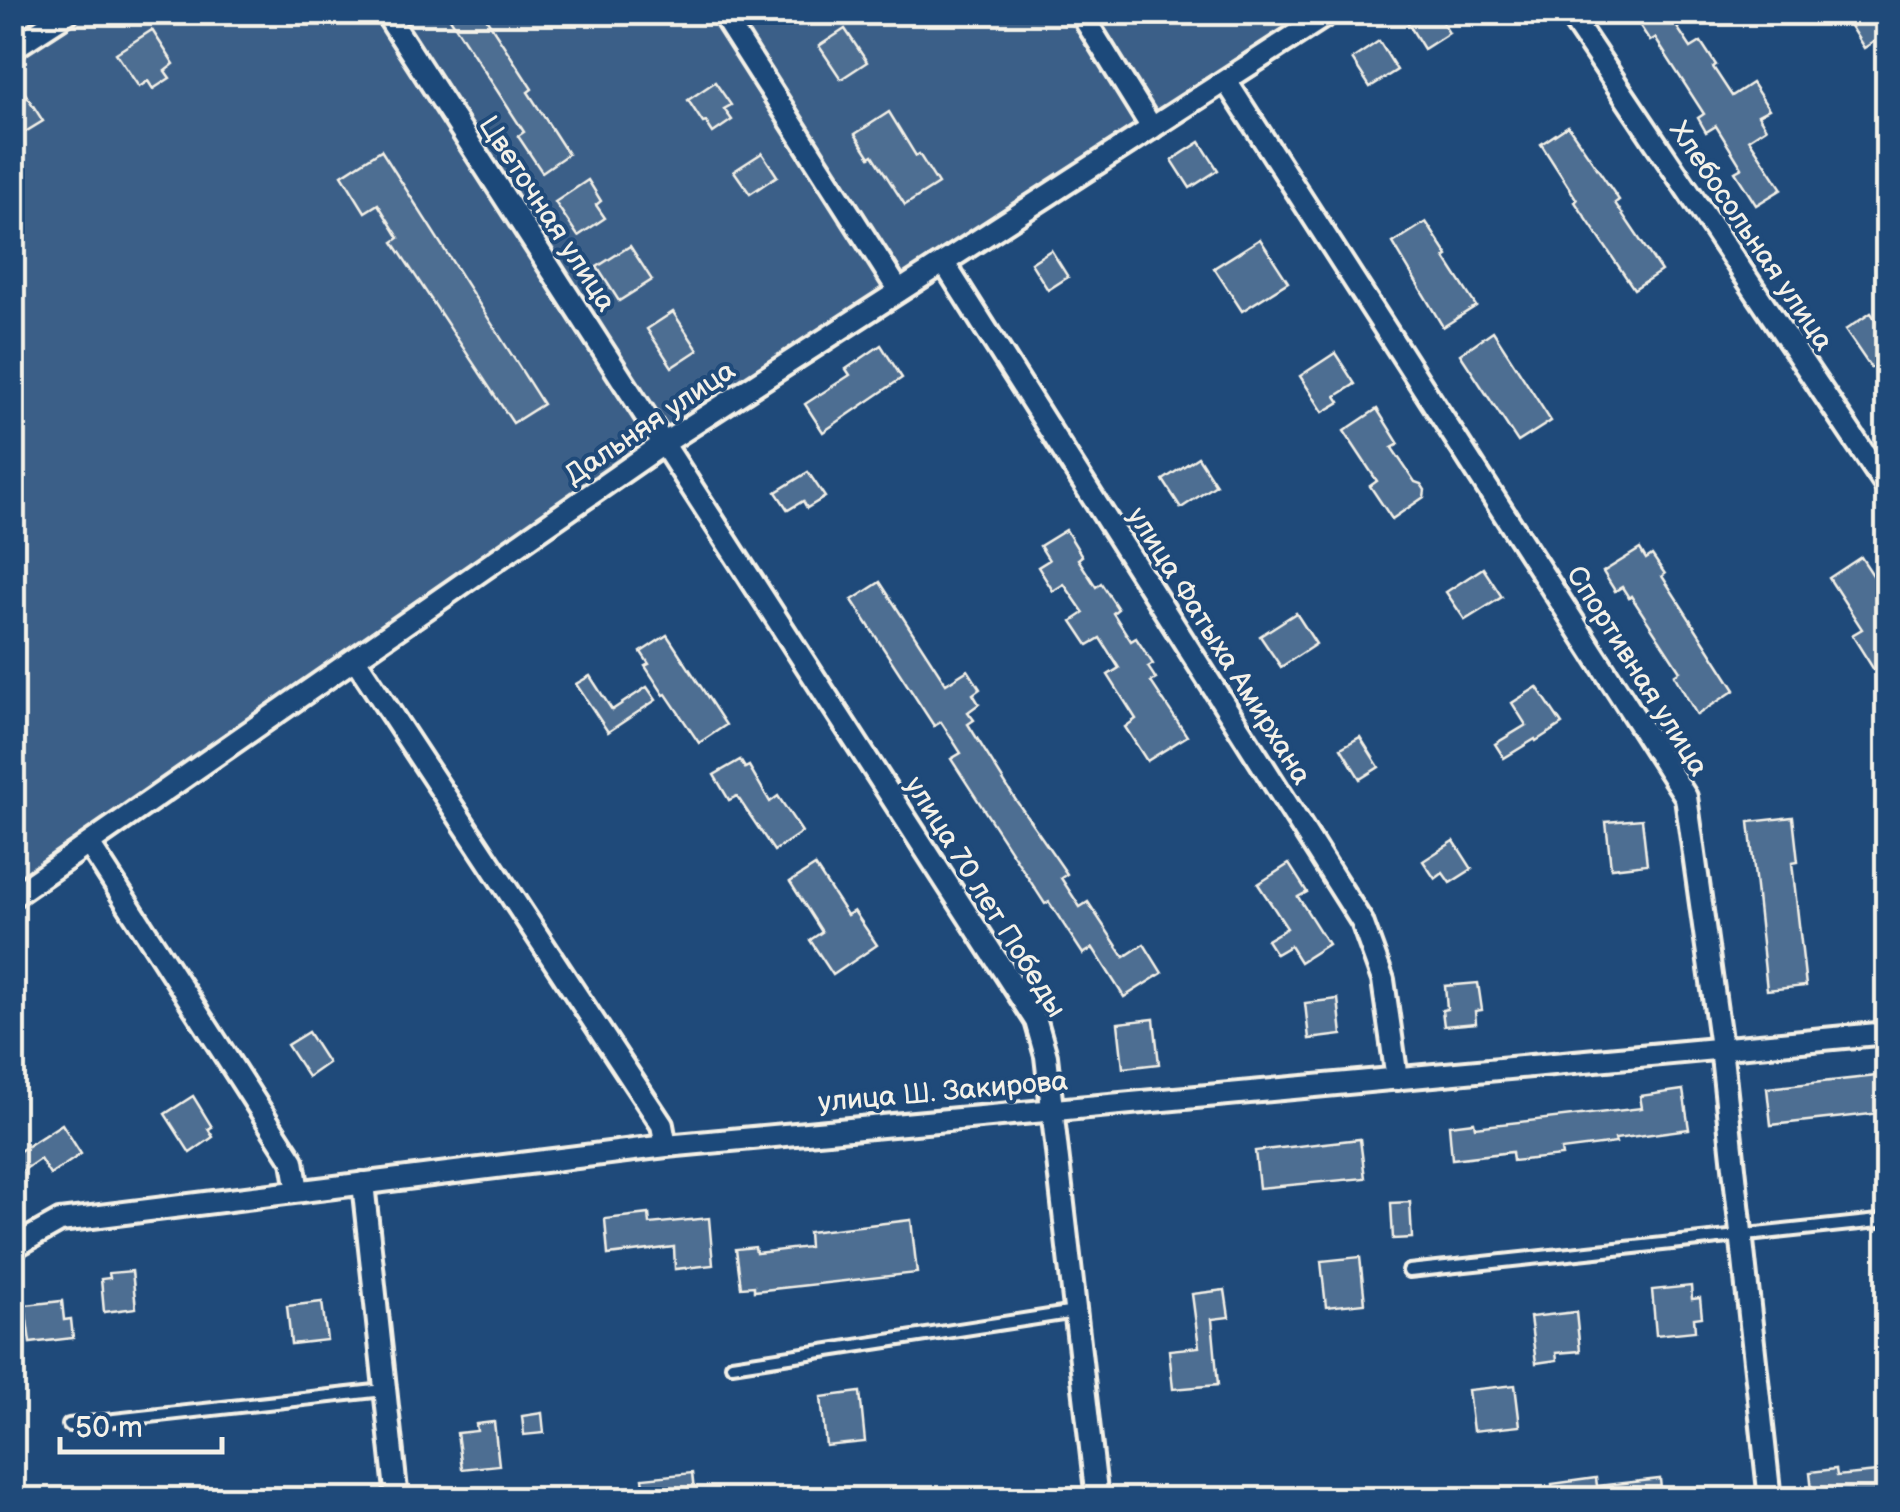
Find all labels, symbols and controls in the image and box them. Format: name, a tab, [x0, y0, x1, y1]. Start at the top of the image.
street label: Цветочная улица	[472, 110, 623, 318]
street label: Хлебосольная улица	[1662, 115, 1840, 357]
street label: Дальняя улица	[559, 354, 742, 492]
street label: улица Фатыха Амирхана	[1120, 501, 1318, 791]
street label: Спортивная улица	[1559, 560, 1715, 782]
street label: улица 70 лет Победы	[897, 770, 1073, 1024]
street label: улица Ш. Закирова	[817, 1065, 1070, 1119]
scale bar	[60, 1392, 222, 1454]
text: 50 m	[75, 1410, 143, 1446]

